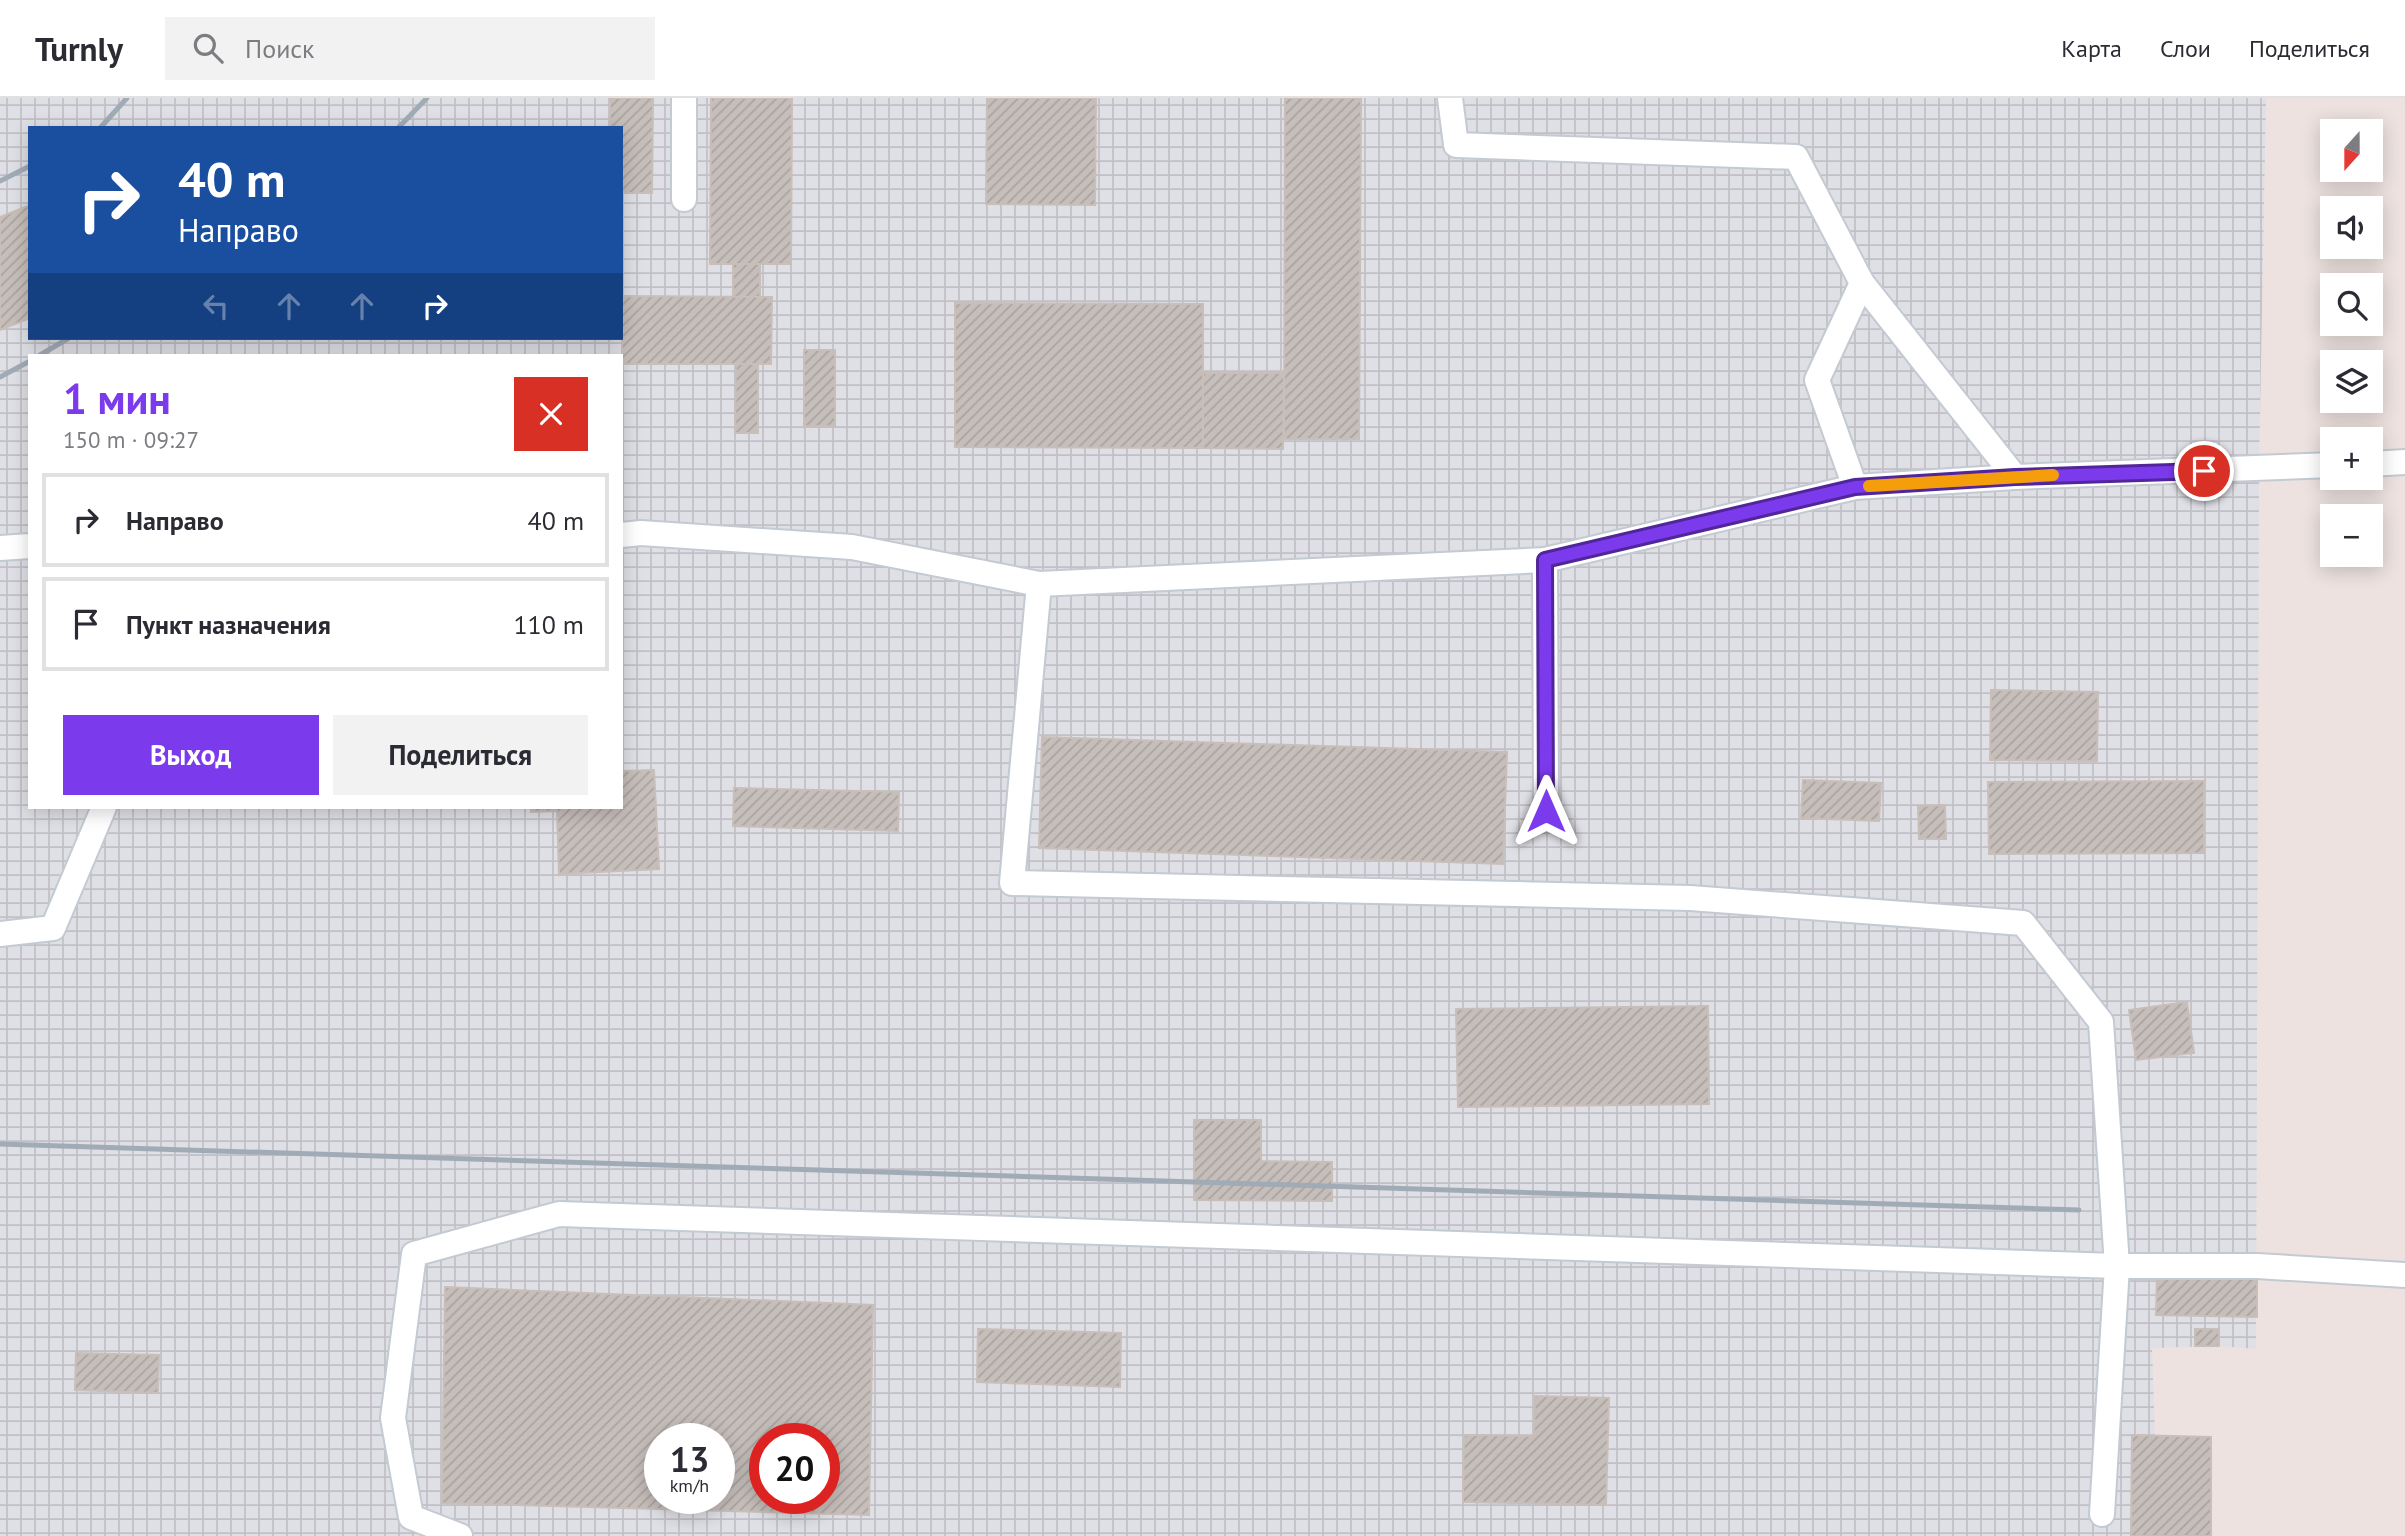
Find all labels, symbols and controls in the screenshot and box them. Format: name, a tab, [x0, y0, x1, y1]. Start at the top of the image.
search box	[165, 17, 655, 80]
text: Turnly	[35, 27, 123, 70]
icon: search	[189, 29, 227, 67]
text: Поиск	[245, 32, 315, 65]
text: Карта	[2061, 33, 2122, 64]
text: Слои	[2160, 33, 2211, 64]
text: Поделиться	[2249, 33, 2370, 64]
north arrow	[2320, 119, 2384, 182]
map controls	[2320, 119, 2383, 567]
text: 40 m	[178, 147, 285, 211]
icon: right	[63, 154, 154, 245]
button: sound	[2320, 196, 2383, 259]
text: Направо	[178, 209, 299, 251]
button: search	[2320, 273, 2383, 336]
icon: left	[197, 287, 235, 325]
icon: ahead	[270, 287, 308, 325]
icon: ahead	[343, 287, 381, 325]
icon: right	[416, 287, 454, 325]
button: layers	[2320, 350, 2383, 413]
text: 1 мин	[63, 371, 171, 426]
button: close	[514, 377, 588, 451]
text: 150 m · 09:27	[63, 425, 199, 454]
button: +	[2320, 427, 2383, 490]
pin	[2174, 441, 2234, 501]
icon: arrive	[2185, 452, 2223, 490]
icon: right	[67, 501, 105, 539]
text: Направо	[126, 504, 224, 537]
text: 40 m	[528, 504, 584, 537]
button: −	[2320, 504, 2383, 567]
icon: arrive	[67, 605, 105, 643]
text: Пункт назначения	[126, 608, 331, 641]
text: 110 m	[513, 608, 584, 641]
button: Выход	[63, 715, 319, 795]
button: Поделиться	[333, 715, 588, 795]
position arrow	[1509, 774, 1583, 848]
speed limit sign: 20	[749, 1423, 840, 1514]
text: 13	[670, 1436, 709, 1482]
text: km/h	[670, 1474, 709, 1497]

